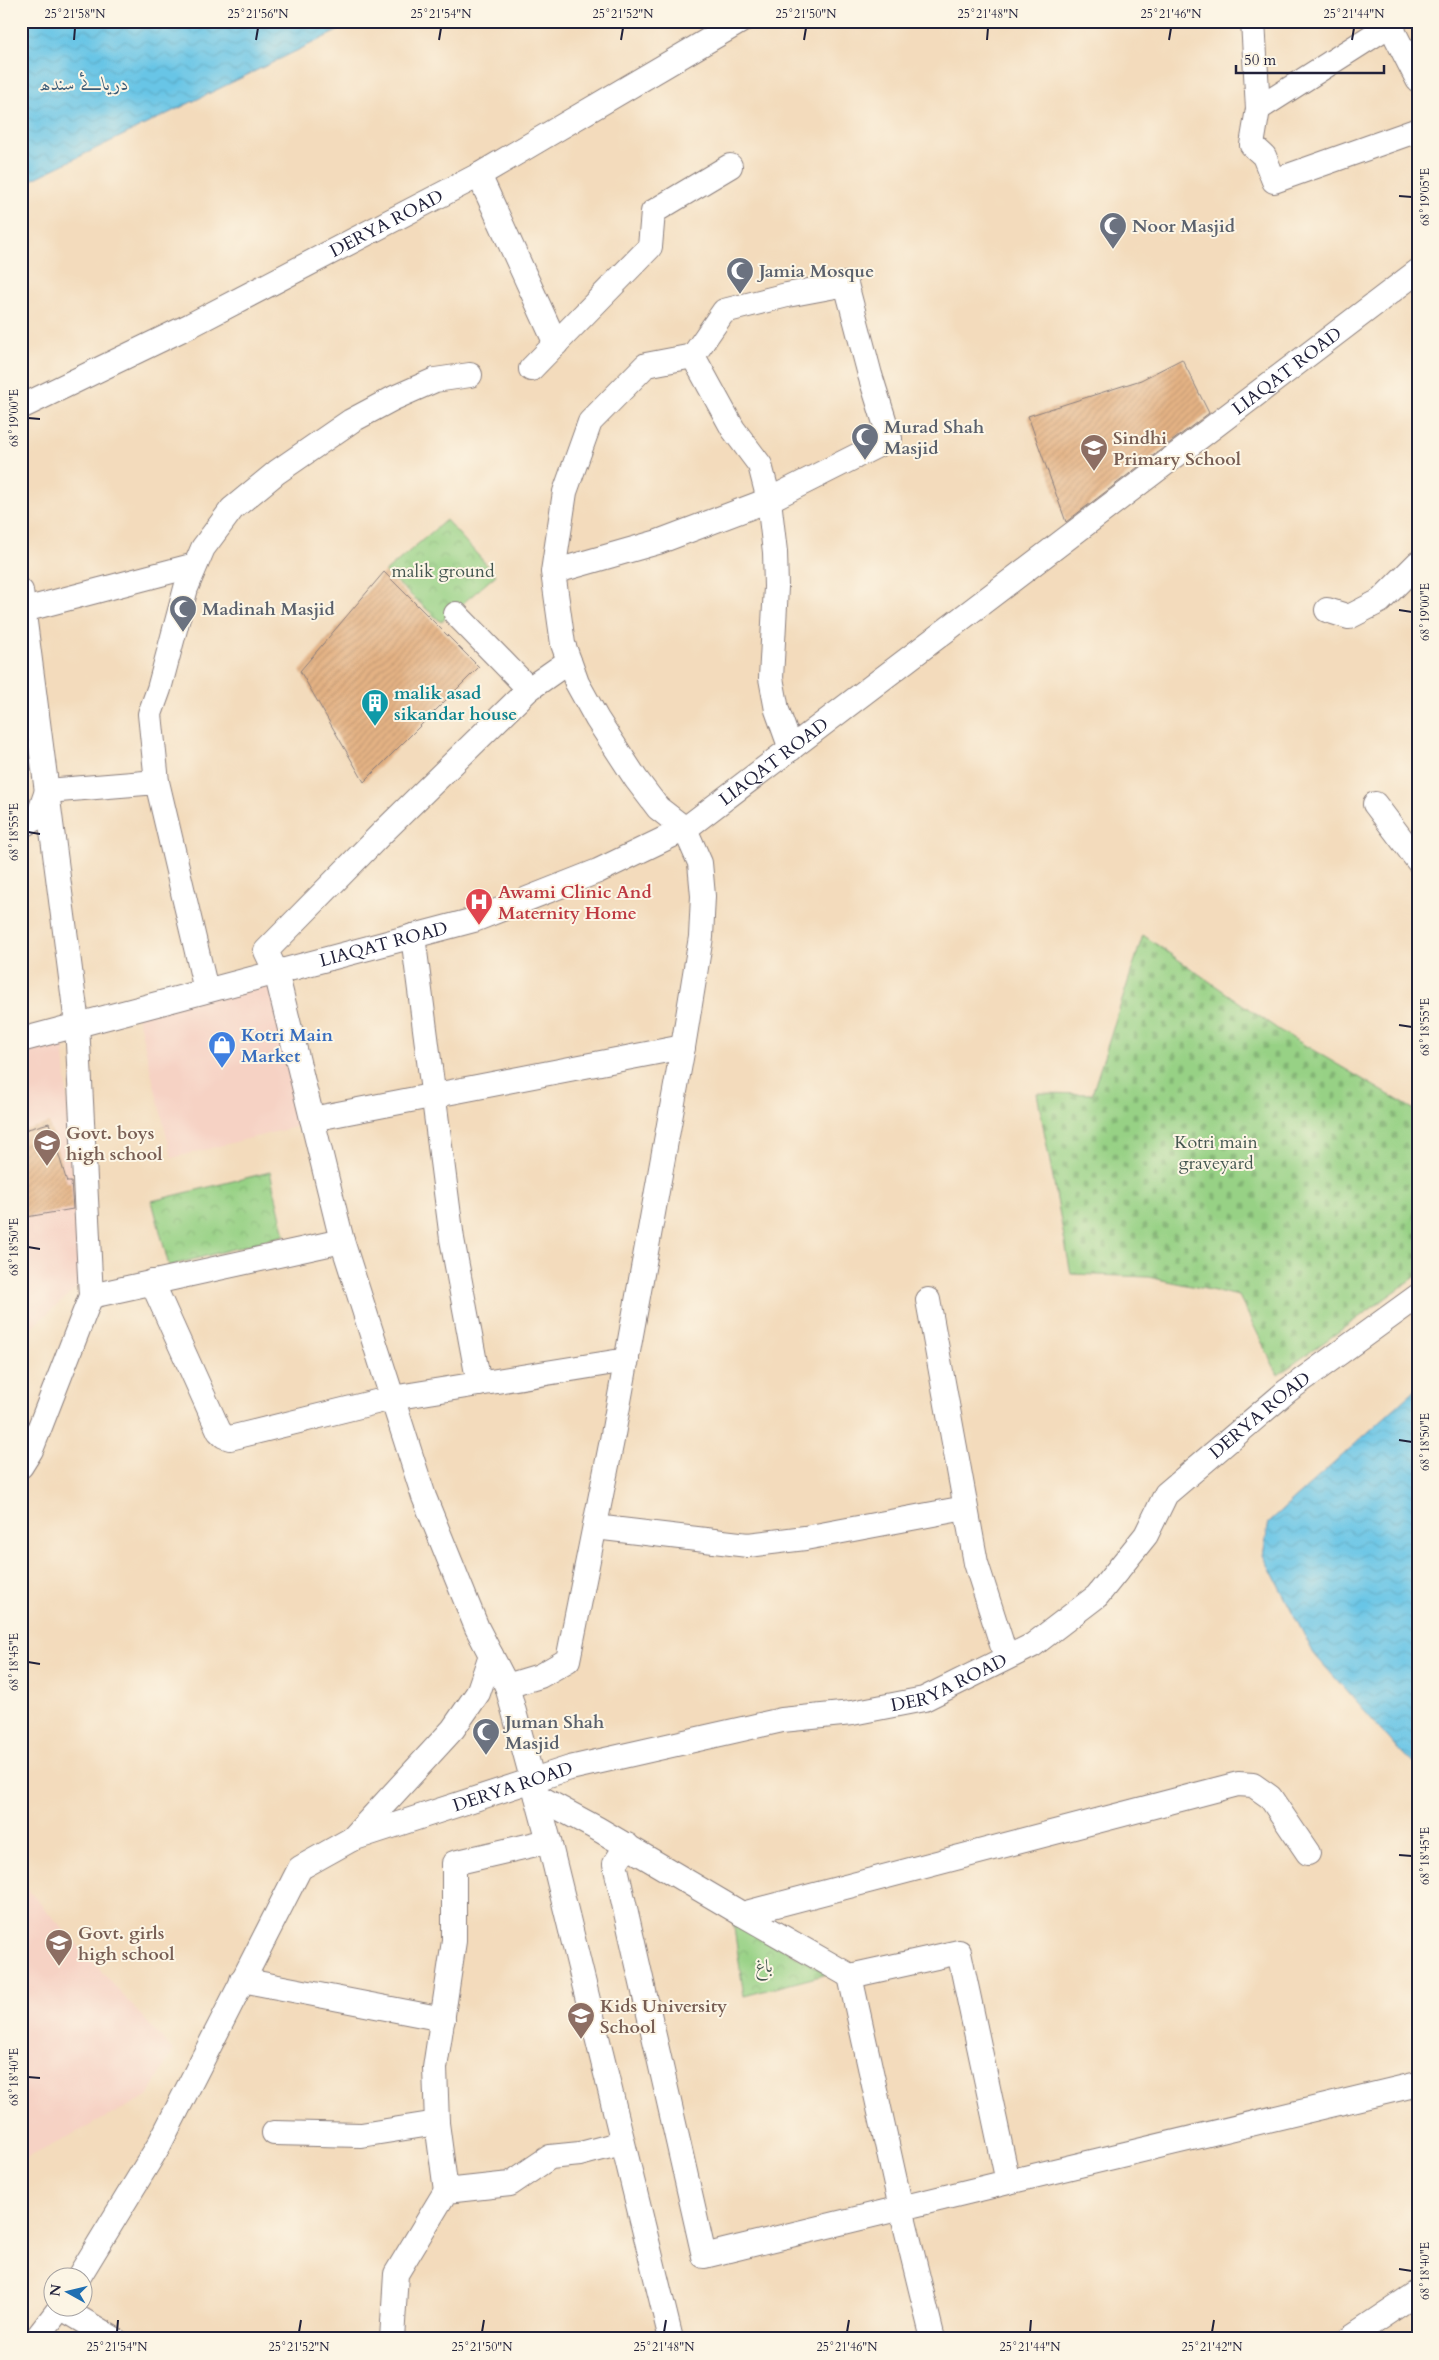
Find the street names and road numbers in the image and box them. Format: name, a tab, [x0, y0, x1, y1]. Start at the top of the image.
street label: DERYA ROAD	[325, 183, 447, 263]
street label: LIAQAT ROAD	[1227, 321, 1347, 421]
street label: LIAQAT ROAD	[714, 712, 834, 811]
street label: LIAQAT ROAD	[317, 915, 450, 973]
street label: DERYA ROAD	[1204, 1366, 1315, 1465]
street label: DERYA ROAD	[889, 1647, 1011, 1718]
street label: DERYA ROAD	[449, 1755, 576, 1818]

